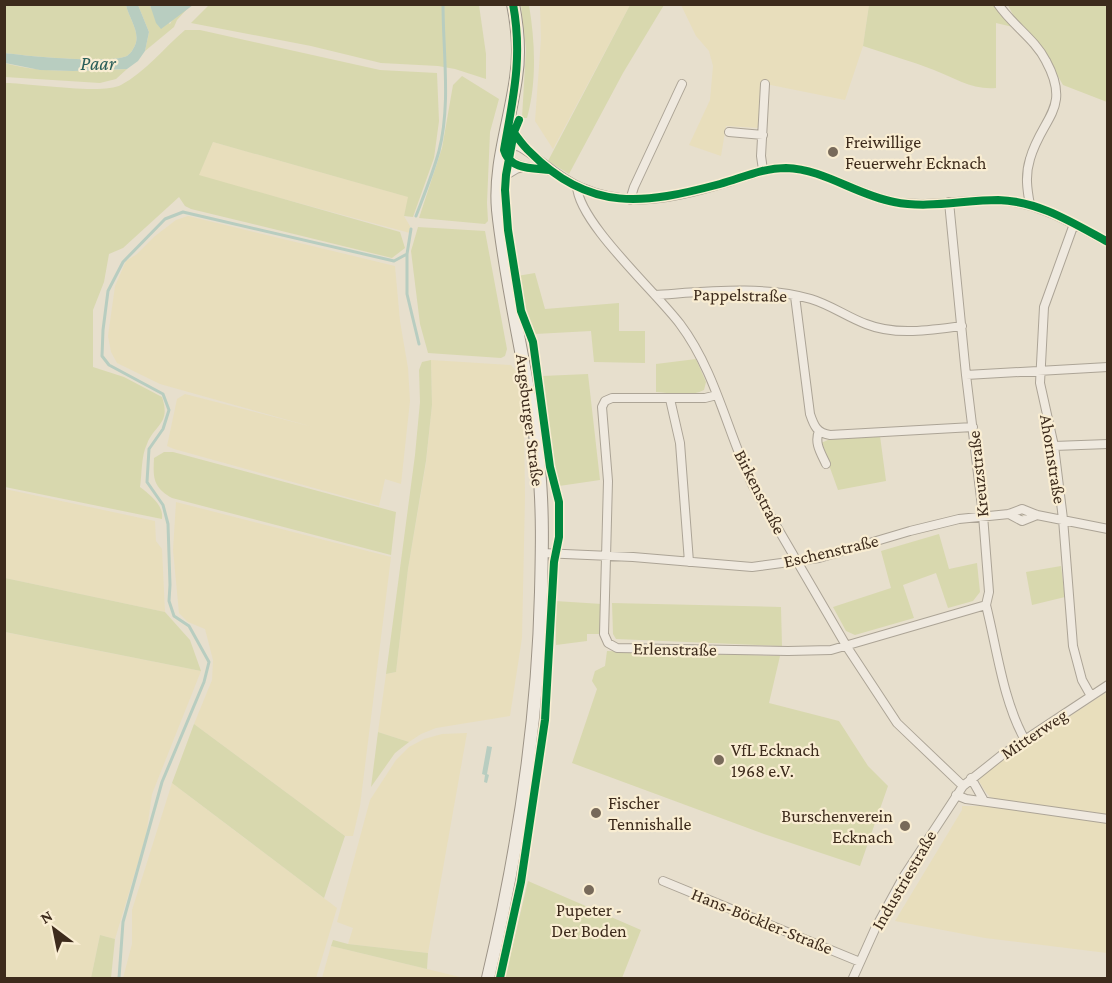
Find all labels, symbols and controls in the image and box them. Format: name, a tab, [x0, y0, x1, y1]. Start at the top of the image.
water label: Paar	[80, 52, 117, 74]
place label: Freiwillige Feuerwehr Ecknach	[845, 132, 987, 173]
marker: Freiwillige Feuerwehr Ecknach	[826, 145, 840, 159]
street label: Pappelstraße	[693, 284, 787, 306]
street label: Augsburger Straße	[512, 353, 548, 487]
street label: Ahornstraße	[1036, 413, 1070, 505]
street label: Kreuzstraße	[964, 430, 992, 518]
street label: Birkenstraße	[730, 446, 790, 538]
street label: Eschenstraße	[782, 530, 880, 572]
street label: Erlenstraße	[633, 638, 717, 660]
street label: Mitterweg	[997, 704, 1071, 763]
place label: VfL Ecknach 1968 e.V.	[731, 740, 820, 781]
marker: VfL Ecknach 1968 e.V.	[712, 753, 726, 767]
place label: Fischer Tennishalle	[608, 793, 692, 834]
marker: Fischer Tennishalle	[589, 806, 603, 820]
place label: Burschenverein Ecknach	[781, 806, 893, 847]
marker: Burschenverein Ecknach	[898, 819, 912, 833]
street label: Industriestraße	[867, 827, 941, 933]
marker: Pupeter - Der Boden	[582, 883, 596, 897]
street label: Hans-Böckler-Straße	[688, 884, 836, 958]
north arrow	[24, 899, 84, 959]
place label: Pupeter - Der Boden	[551, 900, 627, 941]
text: N	[37, 907, 56, 927]

